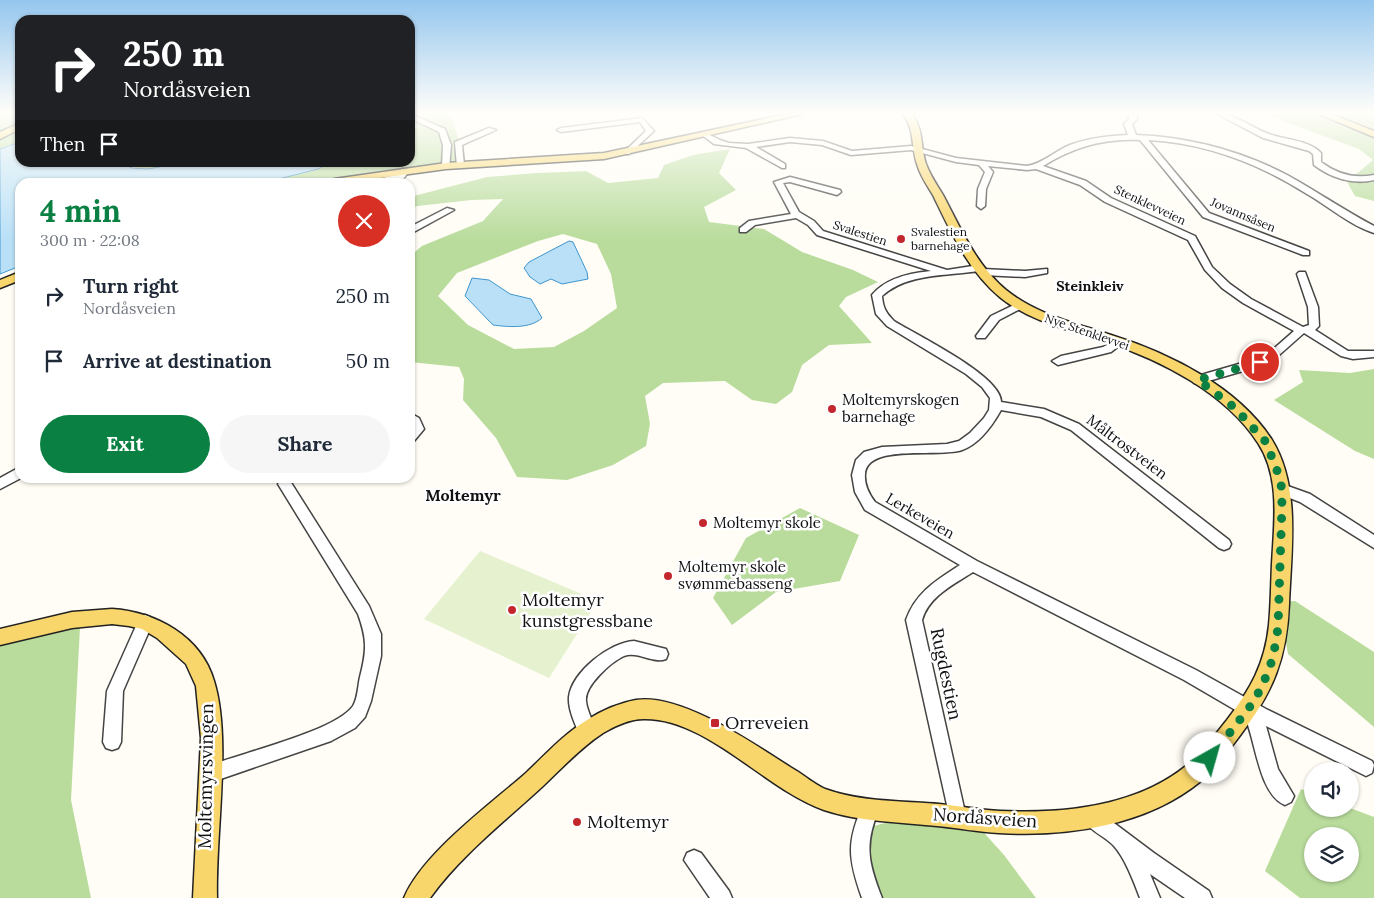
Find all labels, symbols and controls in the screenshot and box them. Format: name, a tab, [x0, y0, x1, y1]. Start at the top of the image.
text: 250 m	[123, 31, 224, 76]
icon: right	[40, 35, 105, 100]
text: Nordåsveien	[123, 75, 251, 103]
icon: arrive	[95, 130, 123, 158]
text: Then	[40, 132, 85, 156]
street label: Stenklevveien	[1112, 181, 1188, 228]
text: 4 min	[40, 192, 121, 230]
street label: Jovannsåsen	[1208, 194, 1278, 235]
button: close	[338, 195, 390, 247]
street label: Svalestien	[831, 217, 889, 248]
place label: Svalestien barnehage	[911, 224, 970, 253]
text: 300 m · 22:08	[40, 230, 140, 250]
marker: Svalestien barnehage	[895, 233, 907, 245]
text: Turn right	[83, 274, 179, 298]
district label: Steinkleiv	[1056, 277, 1124, 295]
icon: right	[40, 282, 68, 310]
text: 250 m	[336, 284, 390, 308]
text: Nordåsveien	[83, 298, 176, 318]
street label: Nye Stenklevvei	[1043, 310, 1131, 353]
pin	[1239, 341, 1281, 383]
icon: arrive	[40, 347, 68, 375]
icon: arrive	[1246, 348, 1274, 376]
text: Arrive at destination	[83, 349, 272, 373]
text: 50 m	[346, 349, 390, 373]
place label: Moltemyrskogen barnehage	[842, 390, 959, 426]
marker: Moltemyrskogen barnehage	[826, 403, 838, 415]
street label: Måltrostveien	[1083, 410, 1172, 483]
button: Exit	[40, 415, 210, 473]
button: Share	[220, 415, 390, 473]
district label: Moltemyr	[425, 485, 501, 505]
street label: Lerkeveien	[882, 488, 958, 543]
place label: Moltemyr skole	[713, 513, 821, 532]
marker: Moltemyr skole	[697, 517, 709, 529]
place label: Moltemyr skole svømmebasseng	[678, 557, 793, 593]
marker: Moltemyr skole svømmebasseng	[662, 570, 674, 582]
place label: Moltemyr kunstgressbane	[522, 588, 653, 632]
marker: Moltemyr kunstgressbane	[506, 604, 518, 616]
street label: Rugdestien	[926, 626, 967, 722]
street label: Moltemyrsvingen	[193, 703, 218, 849]
place label: Orreveien	[725, 711, 809, 734]
marker: Orreveien	[709, 717, 721, 729]
position arrow	[1183, 731, 1235, 783]
map controls	[1304, 762, 1359, 882]
button: sound	[1304, 762, 1359, 817]
street label: Nordåsveien	[932, 802, 1038, 833]
place label: Moltemyr	[587, 810, 669, 833]
marker: Moltemyr	[571, 816, 583, 828]
button: layers	[1304, 827, 1359, 882]

